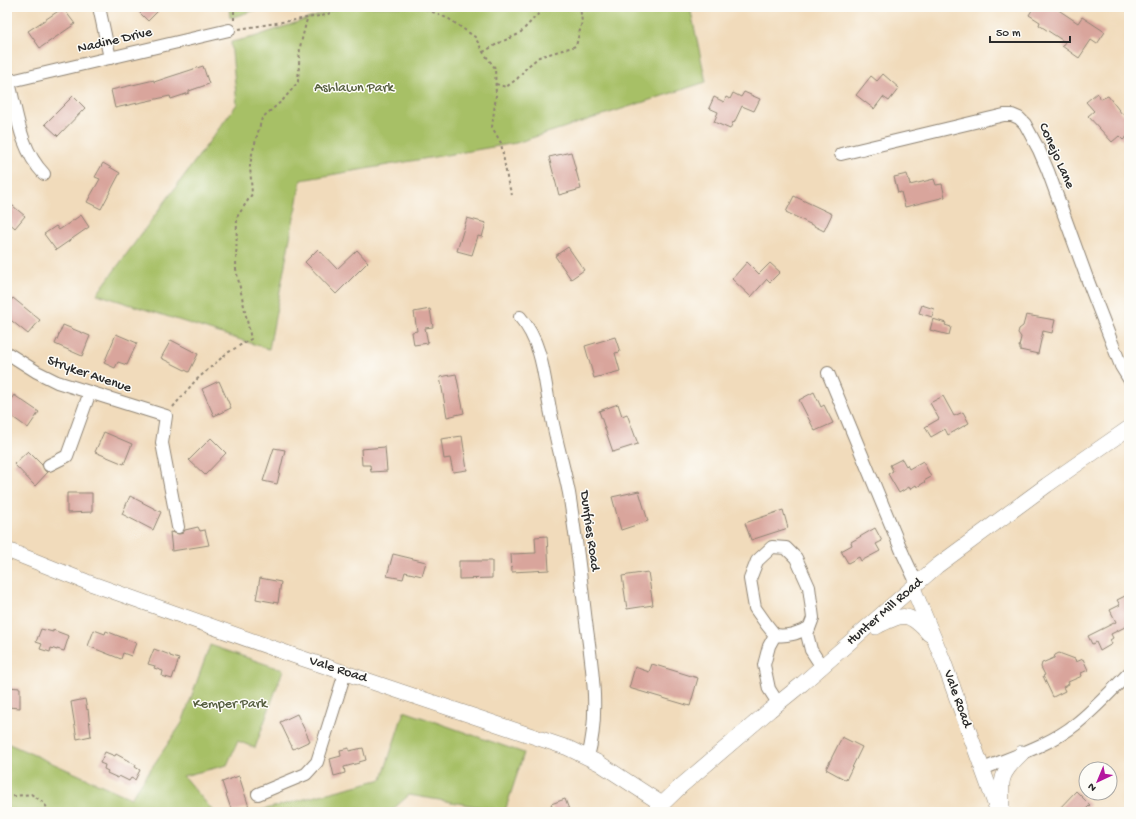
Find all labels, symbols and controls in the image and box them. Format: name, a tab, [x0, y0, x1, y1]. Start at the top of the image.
scale bar	[990, 18, 1070, 44]
street label: Nadine Drive	[76, 24, 155, 58]
text: 50 m	[996, 27, 1021, 41]
park label: Ashlawn Park	[314, 80, 395, 97]
street label: Conejo Lane	[1034, 120, 1078, 192]
street label: Stryker Avenue	[45, 353, 134, 398]
street label: Dunfries Road	[575, 489, 603, 574]
street label: Hunter Mill Road	[843, 573, 928, 650]
street label: Vale Road	[306, 652, 371, 688]
street label: Vale Road	[938, 667, 976, 732]
park label: Kemper Park	[193, 696, 269, 713]
north arrow	[1078, 761, 1118, 801]
text: N	[1086, 780, 1099, 794]

